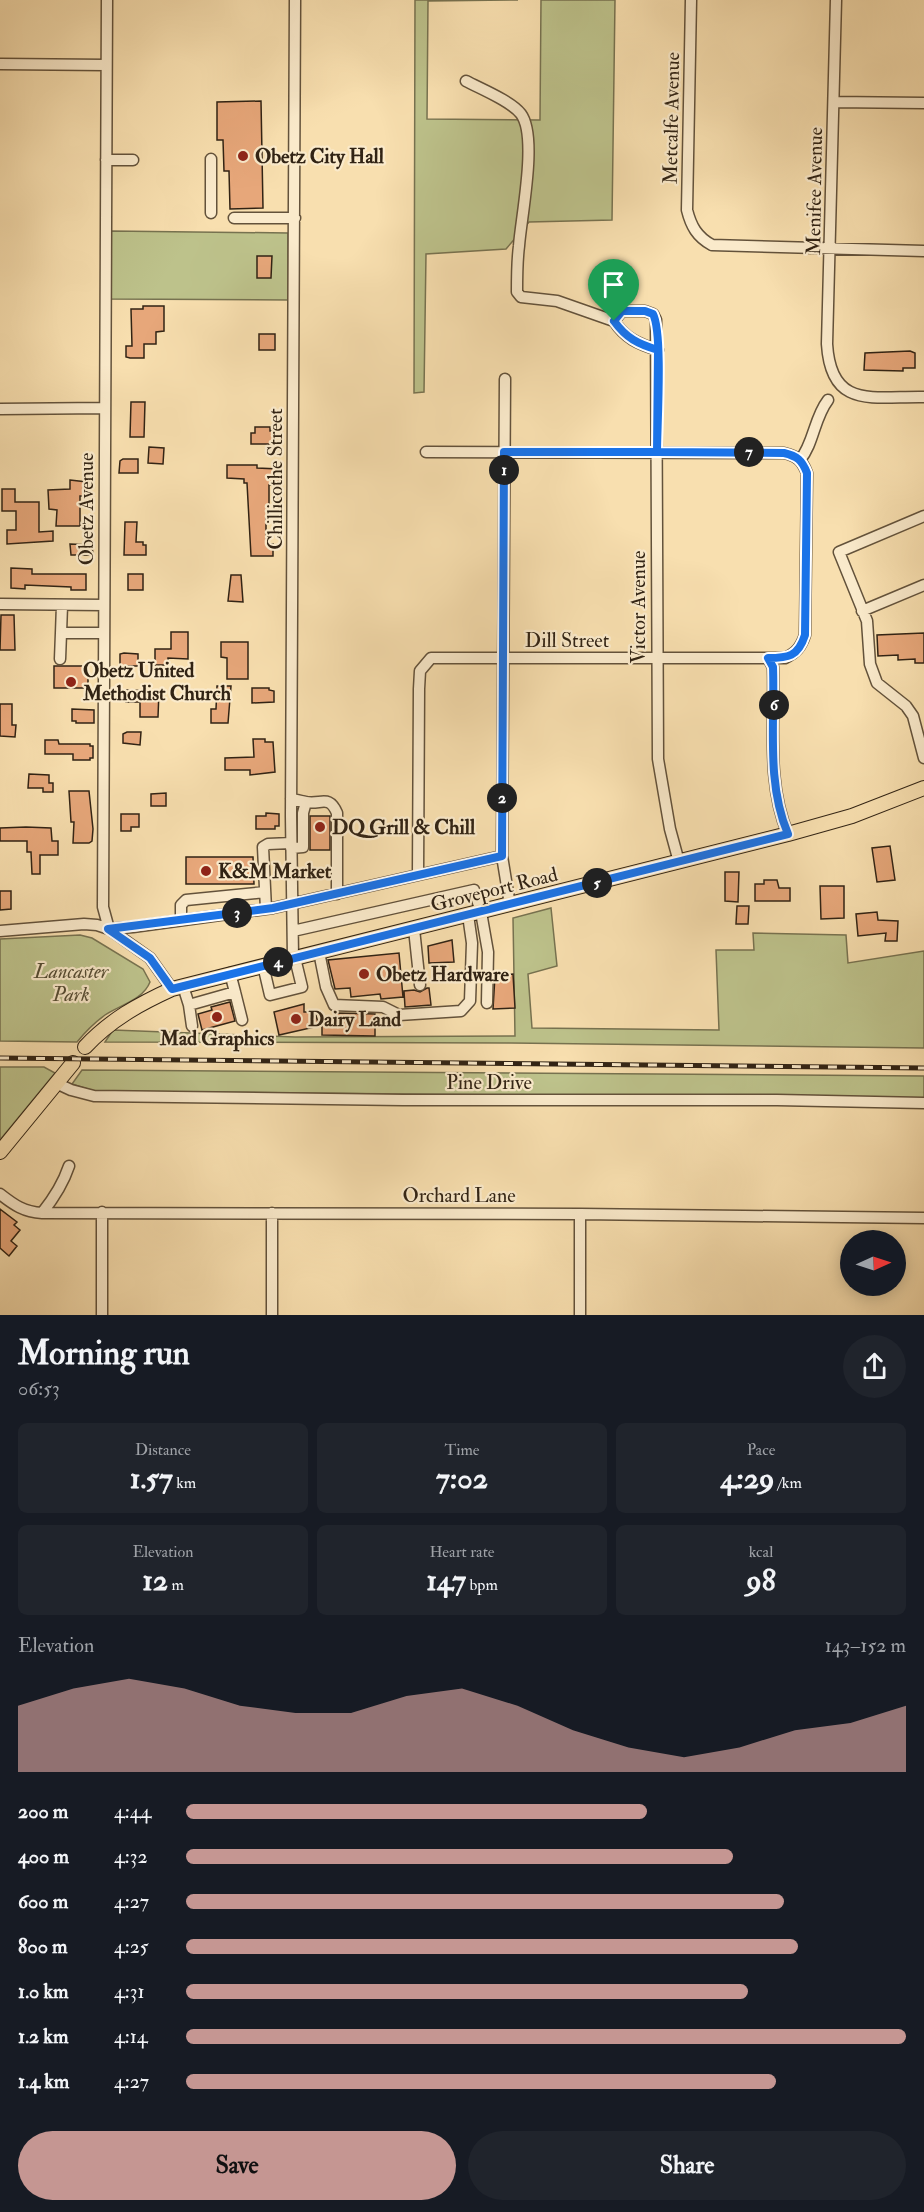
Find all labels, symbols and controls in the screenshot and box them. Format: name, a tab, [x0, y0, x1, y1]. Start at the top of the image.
street label: Metcalfe Avenue	[658, 52, 685, 184]
street label: Menifee Avenue	[801, 127, 828, 255]
place label: Obetz City Hall	[255, 144, 385, 170]
marker: Obetz City Hall	[236, 149, 250, 163]
pin	[588, 259, 639, 321]
icon: arrive	[597, 268, 630, 301]
street label: Chillicothe Street	[263, 408, 288, 550]
pin: 7	[734, 437, 764, 467]
text: 7	[745, 442, 753, 462]
street label: Obetz Avenue	[74, 453, 99, 565]
pin: 1	[489, 455, 519, 485]
text: 1	[501, 460, 507, 480]
street label: Victor Avenue	[626, 551, 651, 663]
street label: Dill Street	[525, 628, 610, 653]
place label: Obetz United Methodist Church	[82, 658, 231, 706]
marker: Obetz United Methodist Church	[64, 675, 78, 689]
pin: 6	[759, 690, 789, 720]
text: 6	[770, 695, 778, 715]
pin: 2	[487, 783, 517, 813]
text: 2	[498, 788, 506, 808]
place label: DQ Grill & Chill	[332, 815, 476, 840]
marker: DQ Grill & Chill	[313, 820, 327, 834]
place label: K&M Market	[218, 859, 332, 884]
street label: Groveport Road	[428, 862, 561, 918]
marker: K&M Market	[199, 864, 213, 878]
pin: 5	[582, 868, 612, 898]
text: 5	[593, 873, 601, 893]
pin: 3	[222, 898, 252, 928]
text: 3	[234, 903, 240, 923]
pin: 4	[263, 947, 293, 977]
text: 4	[274, 952, 282, 972]
park label: Lancaster Park	[33, 959, 110, 1007]
place label: Obetz Hardware	[376, 962, 509, 987]
marker: Obetz Hardware	[357, 967, 371, 981]
place label: Dairy Land	[308, 1007, 401, 1033]
marker: Mad Graphics	[210, 1010, 224, 1024]
marker: Dairy Land	[289, 1012, 303, 1026]
place label: Mad Graphics	[159, 1026, 274, 1052]
street label: Pine Drive	[446, 1070, 532, 1095]
street label: Orchard Lane	[402, 1183, 516, 1208]
north arrow	[840, 1230, 906, 1296]
map controls	[840, 1230, 906, 1296]
text: Morning run	[18, 1333, 190, 1374]
button: share	[843, 1335, 906, 1398]
text: 06:53	[18, 1376, 60, 1401]
text: Distance	[135, 1440, 191, 1460]
text: Time	[445, 1440, 479, 1460]
text: Pace	[747, 1440, 775, 1460]
text: 1.57	[130, 1460, 173, 1497]
text: 7:02	[436, 1460, 488, 1497]
text: 4:29	[720, 1460, 774, 1497]
text: km	[173, 1473, 196, 1493]
text: /km	[774, 1473, 802, 1493]
text: Elevation	[133, 1542, 193, 1562]
text: Heart rate	[429, 1542, 495, 1562]
text: kcal	[749, 1542, 773, 1562]
text: 12	[142, 1562, 168, 1599]
text: 147	[426, 1562, 466, 1599]
text: 98	[746, 1562, 776, 1599]
text: m	[168, 1575, 184, 1595]
text: bpm	[466, 1575, 498, 1595]
text: Elevation	[18, 1633, 94, 1658]
text: 143–152 m	[825, 1633, 906, 1658]
text: 200 m	[18, 1799, 68, 1824]
text: 4:44	[114, 1799, 151, 1824]
text: 400 m	[18, 1844, 69, 1869]
text: 4:32	[114, 1844, 148, 1869]
text: 600 m	[18, 1889, 68, 1914]
text: 4:27	[114, 1889, 149, 1914]
text: 800 m	[18, 1934, 68, 1959]
text: 4:25	[114, 1934, 149, 1959]
text: 1.0 km	[18, 1979, 69, 2004]
text: 4:31	[114, 1979, 145, 2004]
text: 1.2 km	[18, 2024, 68, 2049]
text: 4:14	[114, 2024, 148, 2049]
text: 1.4 km	[18, 2069, 69, 2094]
text: 4:27	[114, 2069, 149, 2094]
button: Save	[18, 2131, 456, 2200]
button: Share	[468, 2131, 906, 2200]

